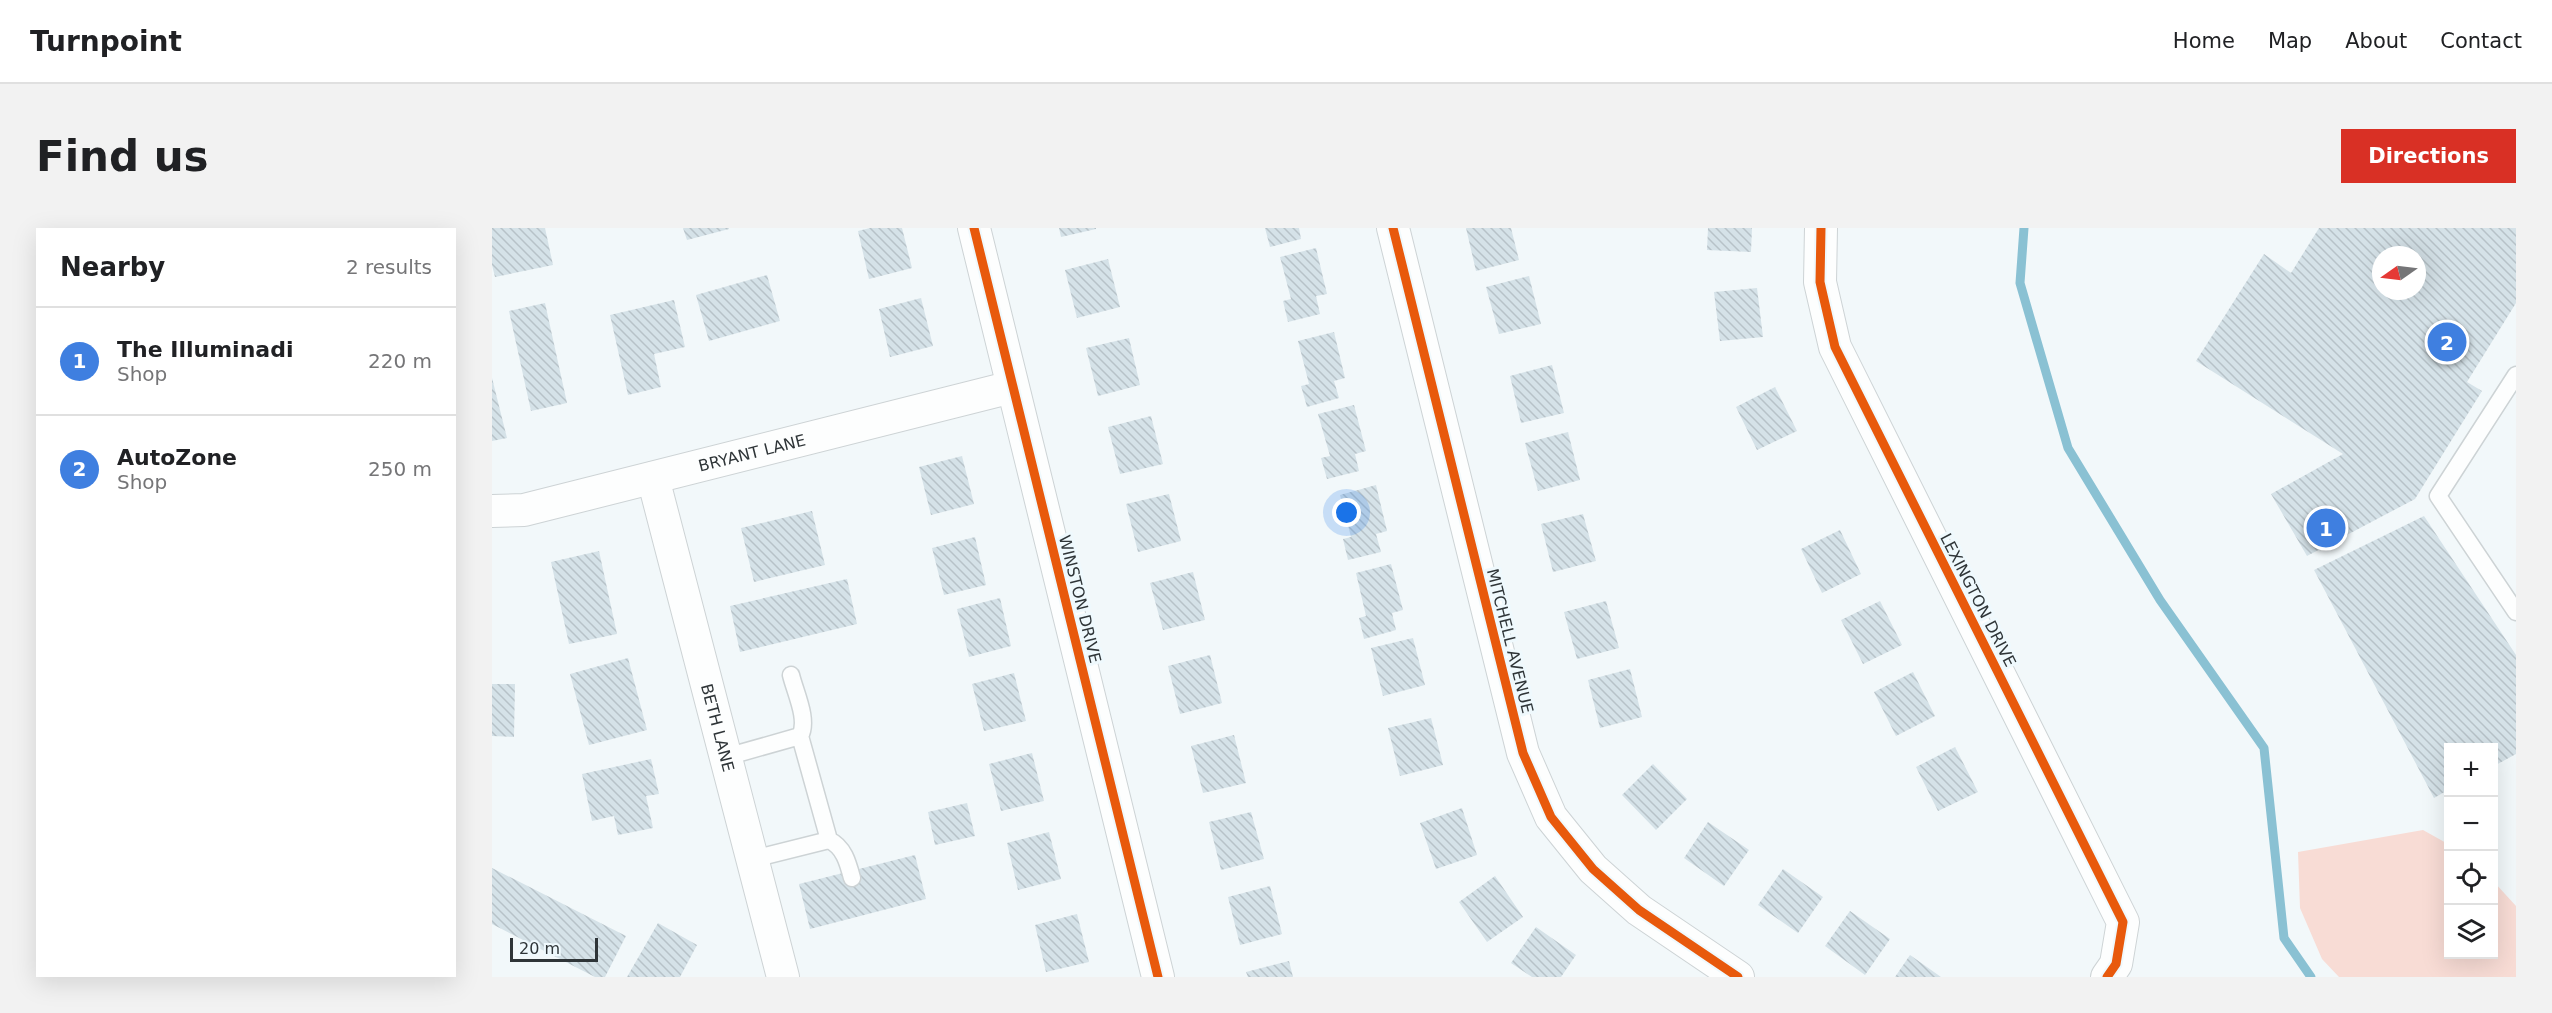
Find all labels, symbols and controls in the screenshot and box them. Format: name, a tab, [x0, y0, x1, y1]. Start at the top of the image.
text: Turnpoint	[30, 25, 182, 58]
text: Home	[2173, 29, 2235, 53]
text: Map	[2268, 29, 2312, 53]
text: About	[2345, 29, 2407, 53]
text: Contact	[2440, 29, 2522, 53]
button: Directions	[2341, 129, 2516, 183]
text: Find us	[36, 132, 209, 181]
north arrow	[2372, 246, 2426, 300]
text: Nearby	[60, 252, 165, 282]
text: 2 results	[346, 255, 432, 279]
pin: 2	[2428, 320, 2466, 364]
text: The Illuminadi	[117, 337, 293, 362]
text: 1	[73, 349, 86, 373]
text: 220 m	[368, 349, 432, 373]
text: Shop	[117, 362, 167, 386]
street label: BRYANT LANE	[696, 430, 807, 475]
text: AutoZone	[117, 445, 237, 470]
text: 2	[73, 457, 86, 481]
text: 250 m	[368, 457, 432, 481]
text: Shop	[117, 470, 167, 494]
your location	[1332, 498, 1361, 527]
pin: 1	[2306, 506, 2346, 550]
street label: LEXINGTON DRIVE	[1936, 530, 2020, 670]
street label: WINSTON DRIVE	[1055, 533, 1105, 665]
street label: MITCHELL AVENUE	[1483, 567, 1537, 715]
street label: BETH LANE	[697, 682, 739, 774]
map controls	[2444, 743, 2498, 959]
button: +	[2444, 743, 2498, 797]
button: −	[2444, 797, 2498, 851]
button: locate	[2444, 851, 2498, 905]
button: layers	[2444, 905, 2498, 959]
scale bar	[510, 935, 598, 962]
text: 20 m	[519, 939, 560, 958]

